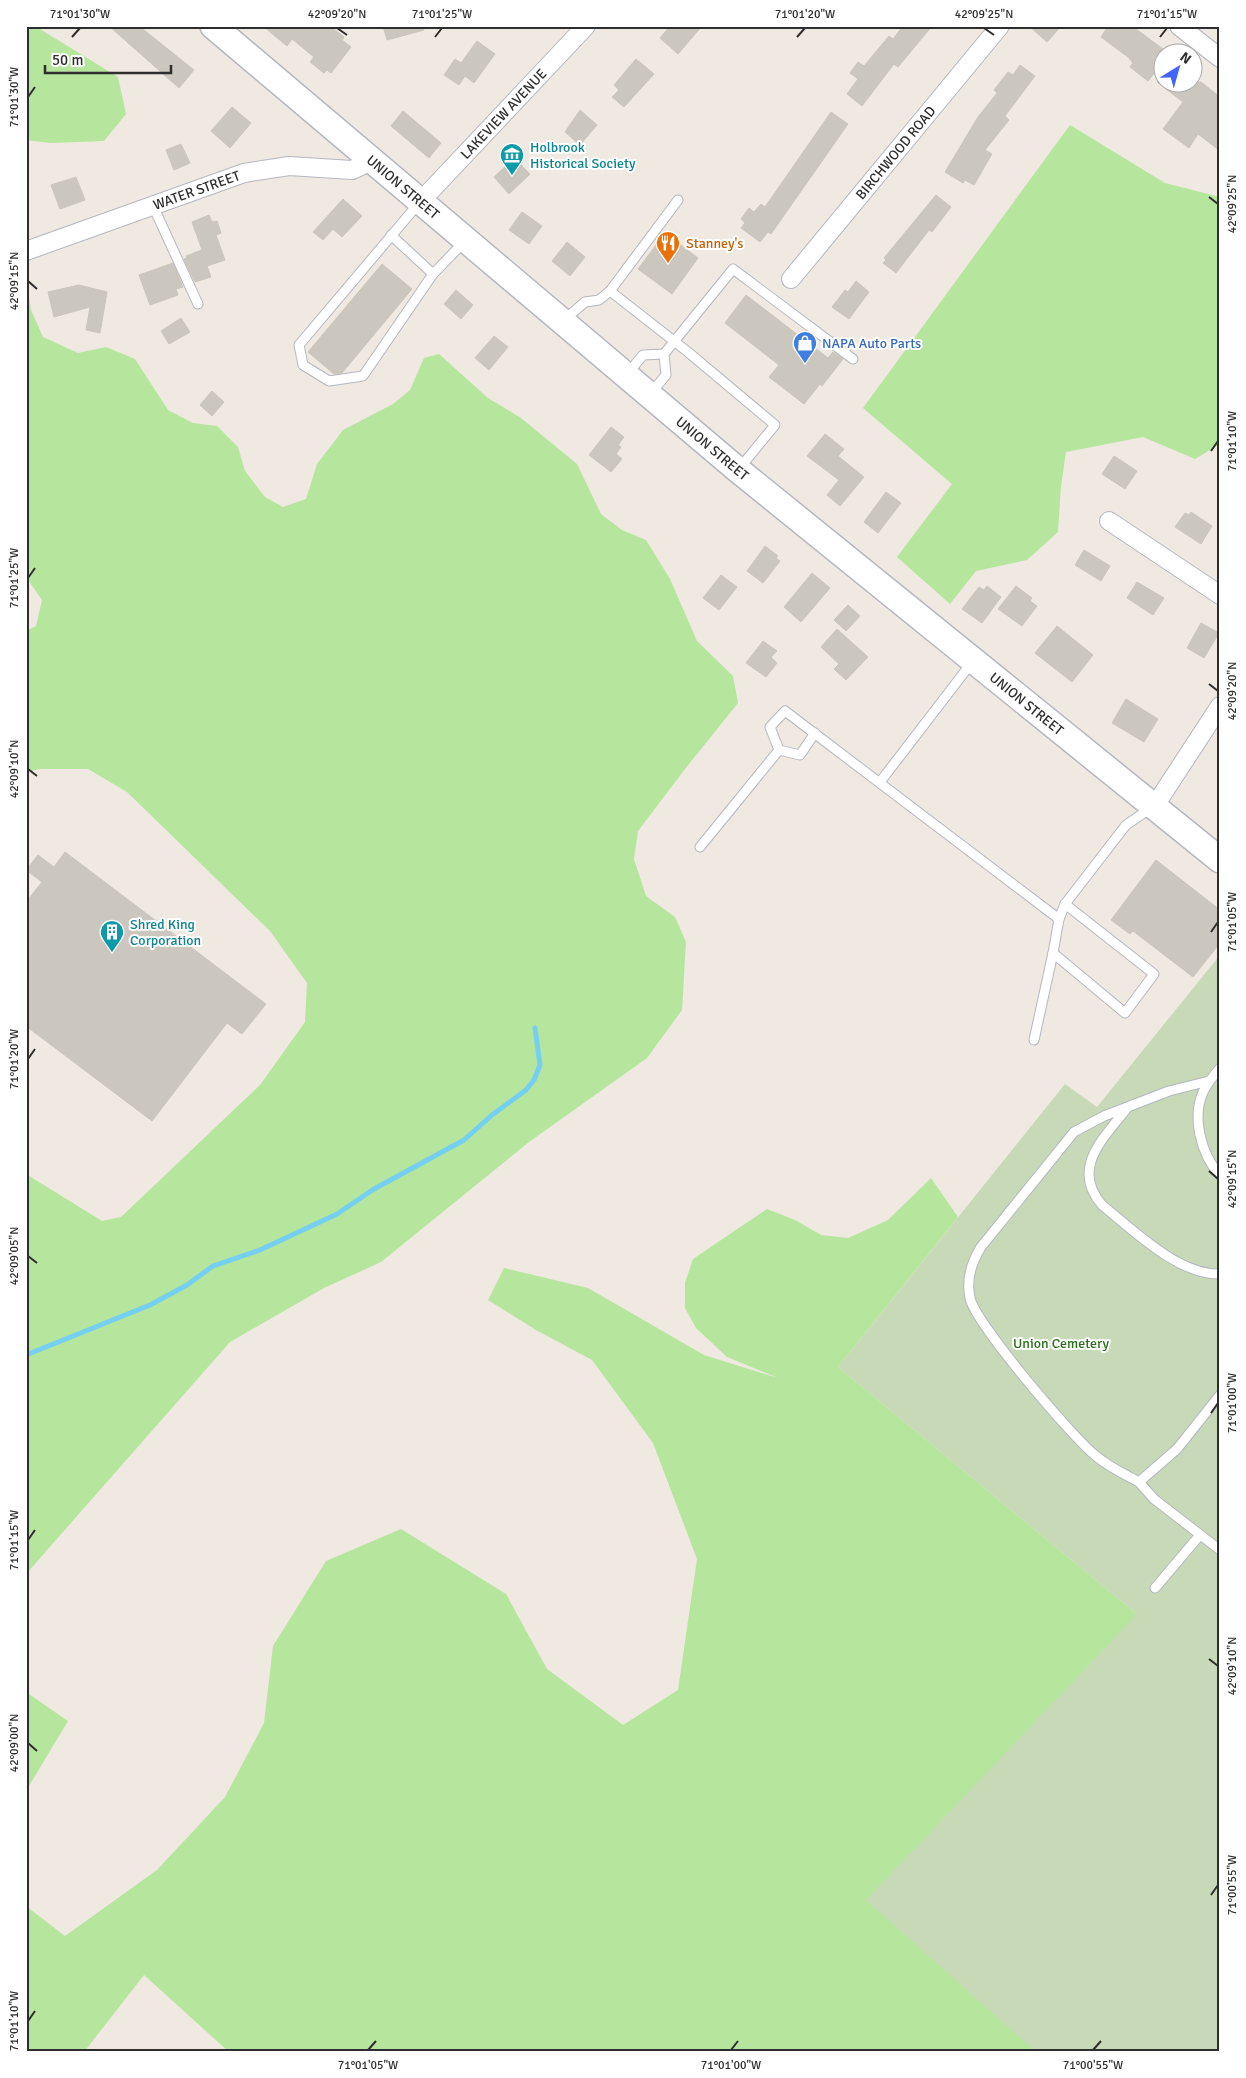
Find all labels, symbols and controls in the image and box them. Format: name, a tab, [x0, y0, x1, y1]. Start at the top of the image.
text: 71°01'30"W	[50, 7, 110, 22]
text: 42°09'20"N	[308, 7, 366, 22]
text: 71°01'25"W	[412, 7, 472, 22]
text: 71°01'20"W	[775, 7, 835, 22]
text: 42°09'25"N	[955, 7, 1013, 22]
text: 71°01'15"W	[1137, 7, 1197, 22]
scale bar	[45, 42, 171, 74]
north arrow	[1154, 42, 1204, 92]
text: N	[1177, 48, 1195, 68]
text: 50 m	[52, 51, 83, 69]
street label: LAKEVIEW AVENUE	[457, 65, 550, 162]
text: 71°01'30"W	[7, 67, 22, 127]
street label: BIRCHWOOD ROAD	[852, 102, 939, 203]
place label: Holbrook Historical Society	[530, 139, 636, 172]
museum icon: Holbrook Historical Society	[499, 142, 525, 176]
street label: UNION STREET	[363, 151, 443, 223]
street label: WATER STREET	[151, 167, 242, 213]
text: 42°09'25"N	[1225, 175, 1240, 233]
restaurant icon: Stanney's	[655, 230, 681, 264]
place label: Stanney's	[686, 235, 743, 252]
text: 42°09'15"N	[7, 252, 22, 310]
shop icon: NAPA Auto Parts	[792, 330, 818, 364]
place label: NAPA Auto Parts	[822, 335, 921, 352]
text: 71°01'10"W	[1225, 411, 1240, 471]
street label: UNION STREET	[672, 413, 752, 484]
text: 71°01'25"W	[7, 548, 22, 608]
text: 42°09'20"N	[1225, 662, 1240, 720]
street label: UNION STREET	[986, 669, 1067, 739]
text: 42°09'10"N	[7, 740, 22, 798]
text: 71°01'05"W	[1225, 892, 1240, 952]
place label: Shred King Corporation	[130, 916, 201, 949]
building icon: Shred King Corporation	[99, 919, 125, 953]
text: 71°01'20"W	[7, 1029, 22, 1089]
text: 42°09'15"N	[1225, 1150, 1240, 1208]
text: 42°09'05"N	[7, 1227, 22, 1285]
park label: Union Cemetery	[1013, 1335, 1110, 1352]
text: 71°01'00"W	[1225, 1373, 1240, 1433]
text: 71°01'15"W	[7, 1510, 22, 1570]
text: 42°09'10"N	[1225, 1637, 1240, 1695]
text: 42°09'00"N	[7, 1714, 22, 1772]
text: 71°00'55"W	[1225, 1855, 1240, 1915]
text: 71°01'10"W	[7, 1991, 22, 2051]
text: 71°01'05"W	[338, 2058, 398, 2073]
text: 71°01'00"W	[701, 2058, 761, 2073]
text: 71°00'55"W	[1063, 2058, 1123, 2073]

